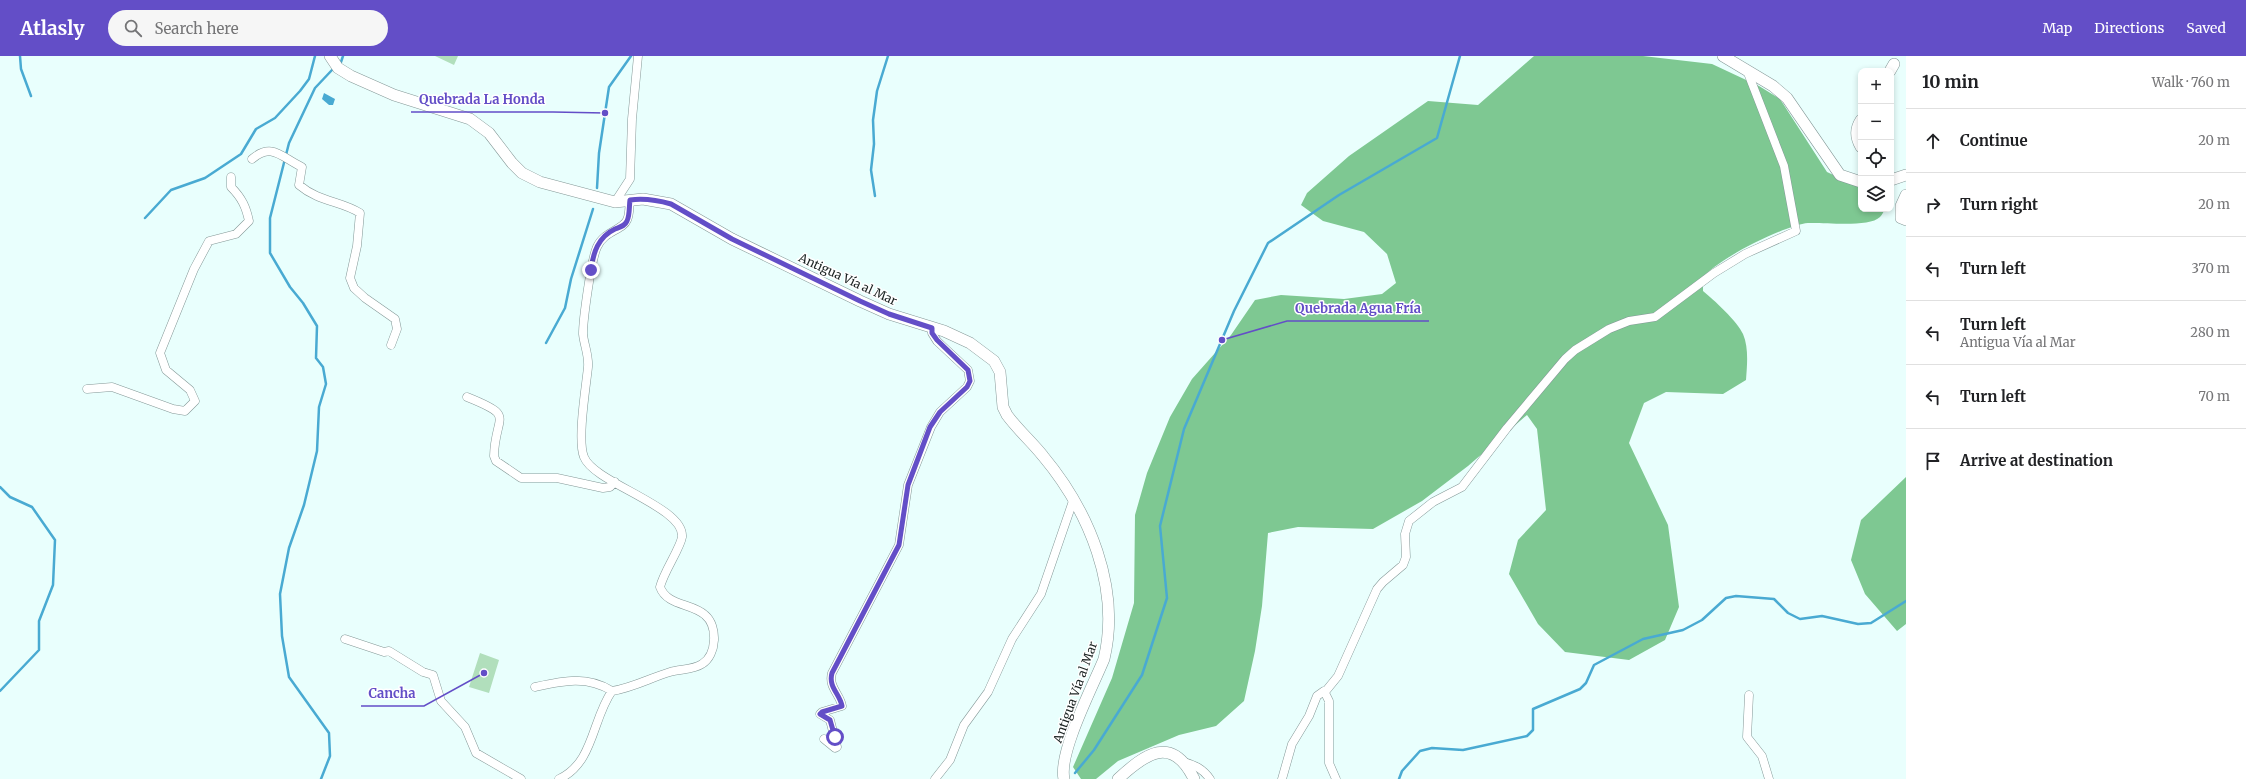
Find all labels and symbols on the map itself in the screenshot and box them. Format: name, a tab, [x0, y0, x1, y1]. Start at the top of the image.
callout: Quebrada La Honda	[411, 87, 553, 112]
text: Quebrada La Honda	[419, 91, 545, 108]
street label: Antigua Vía al Mar	[796, 249, 900, 309]
route end	[582, 261, 600, 279]
callout: Quebrada Agua Fría	[1287, 296, 1429, 321]
text: Quebrada Agua Fría	[1295, 300, 1421, 317]
street label: Antigua Vía al Mar	[1049, 639, 1100, 746]
callout: Cancha	[361, 681, 424, 706]
text: Cancha	[368, 685, 416, 702]
route start	[826, 728, 844, 746]

